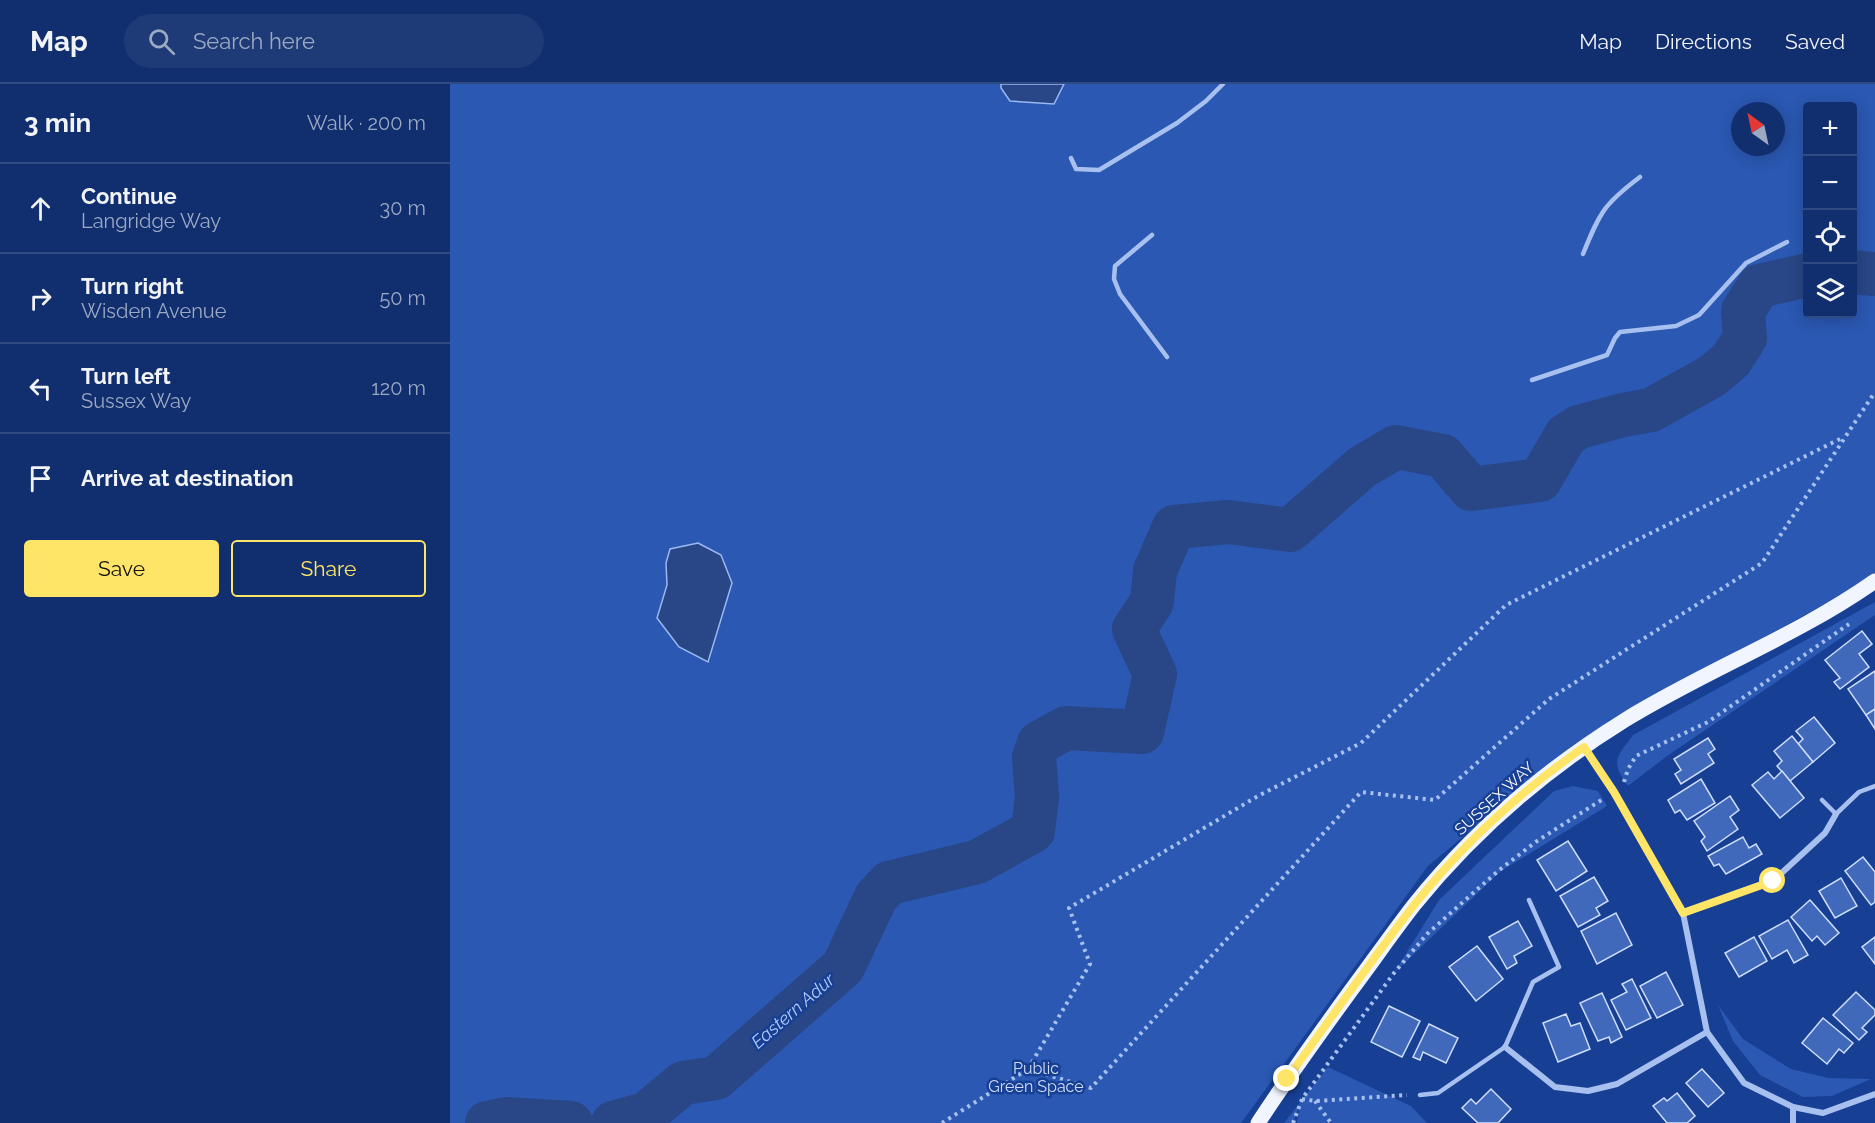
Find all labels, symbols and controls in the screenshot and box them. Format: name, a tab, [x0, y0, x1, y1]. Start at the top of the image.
search box	[124, 14, 544, 68]
text: Map	[30, 25, 88, 58]
icon: search	[145, 25, 178, 58]
text: Search here	[193, 28, 315, 54]
text: Map	[1579, 29, 1622, 54]
text: Directions	[1655, 29, 1752, 54]
text: Saved	[1785, 29, 1845, 54]
north arrow	[1731, 102, 1785, 156]
map controls	[1803, 102, 1857, 318]
button: +	[1803, 102, 1857, 156]
text: 3 min	[24, 108, 91, 138]
text: Walk · 200 m	[307, 111, 426, 135]
button: −	[1803, 156, 1857, 210]
text: Continue	[81, 183, 177, 209]
icon: ahead	[24, 192, 57, 225]
text: 30 m	[380, 196, 426, 220]
text: Langridge Way	[81, 209, 221, 233]
button: locate	[1803, 210, 1857, 264]
button: layers	[1803, 264, 1857, 318]
text: Turn right	[81, 273, 184, 299]
icon: right	[24, 282, 57, 315]
text: 50 m	[379, 286, 426, 310]
text: Wisden Avenue	[81, 299, 226, 323]
text: Turn left	[81, 363, 171, 389]
icon: left	[24, 372, 57, 405]
text: 120 m	[371, 376, 426, 400]
text: Sussex Way	[81, 389, 191, 413]
icon: arrive	[24, 462, 57, 495]
text: Arrive at destination	[81, 465, 294, 491]
button: Save	[24, 540, 219, 597]
button: Share	[231, 540, 426, 597]
street label: SUSSEX WAY	[1451, 757, 1538, 839]
route start	[1759, 867, 1785, 893]
water label: Eastern Adur	[747, 968, 839, 1052]
park label: Public Green Space	[988, 1059, 1084, 1096]
route end	[1273, 1065, 1299, 1091]

